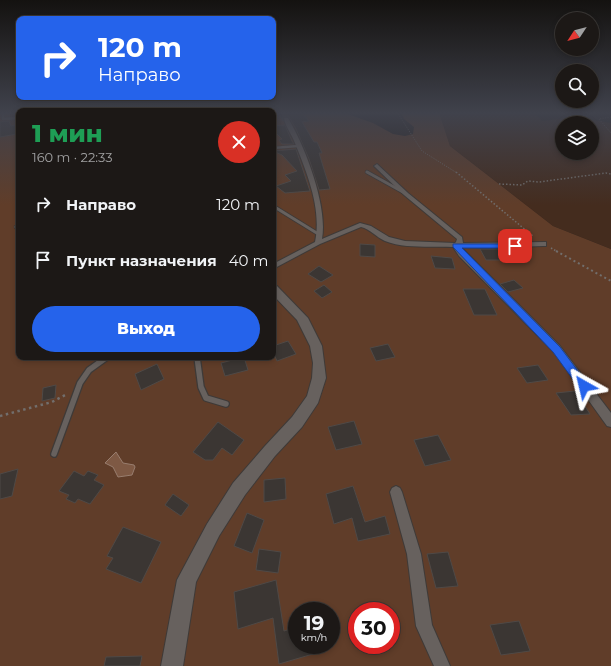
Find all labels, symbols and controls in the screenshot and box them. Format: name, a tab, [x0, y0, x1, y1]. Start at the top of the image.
north arrow	[555, 12, 599, 56]
map controls	[555, 12, 599, 160]
text: 120 m	[98, 30, 182, 64]
icon: right	[32, 32, 84, 84]
text: Направо	[98, 64, 181, 86]
button: search	[555, 64, 599, 108]
button: layers	[555, 116, 599, 160]
text: 1 мин	[32, 119, 103, 148]
button: close	[218, 121, 260, 163]
text: 160 m · 22:33	[32, 149, 113, 165]
icon: right	[32, 193, 54, 215]
text: Направо	[66, 195, 136, 214]
text: 120 m	[216, 195, 260, 214]
pin	[498, 229, 532, 263]
icon: arrive	[504, 235, 526, 257]
icon: arrive	[32, 249, 54, 271]
text: Пункт назначения	[66, 251, 217, 270]
text: 40 m	[229, 251, 268, 270]
button: Выход	[32, 306, 260, 352]
position arrow	[563, 365, 605, 407]
speed limit sign: 30	[348, 602, 400, 654]
text: 19	[304, 611, 324, 635]
text: km/h	[301, 631, 327, 644]

